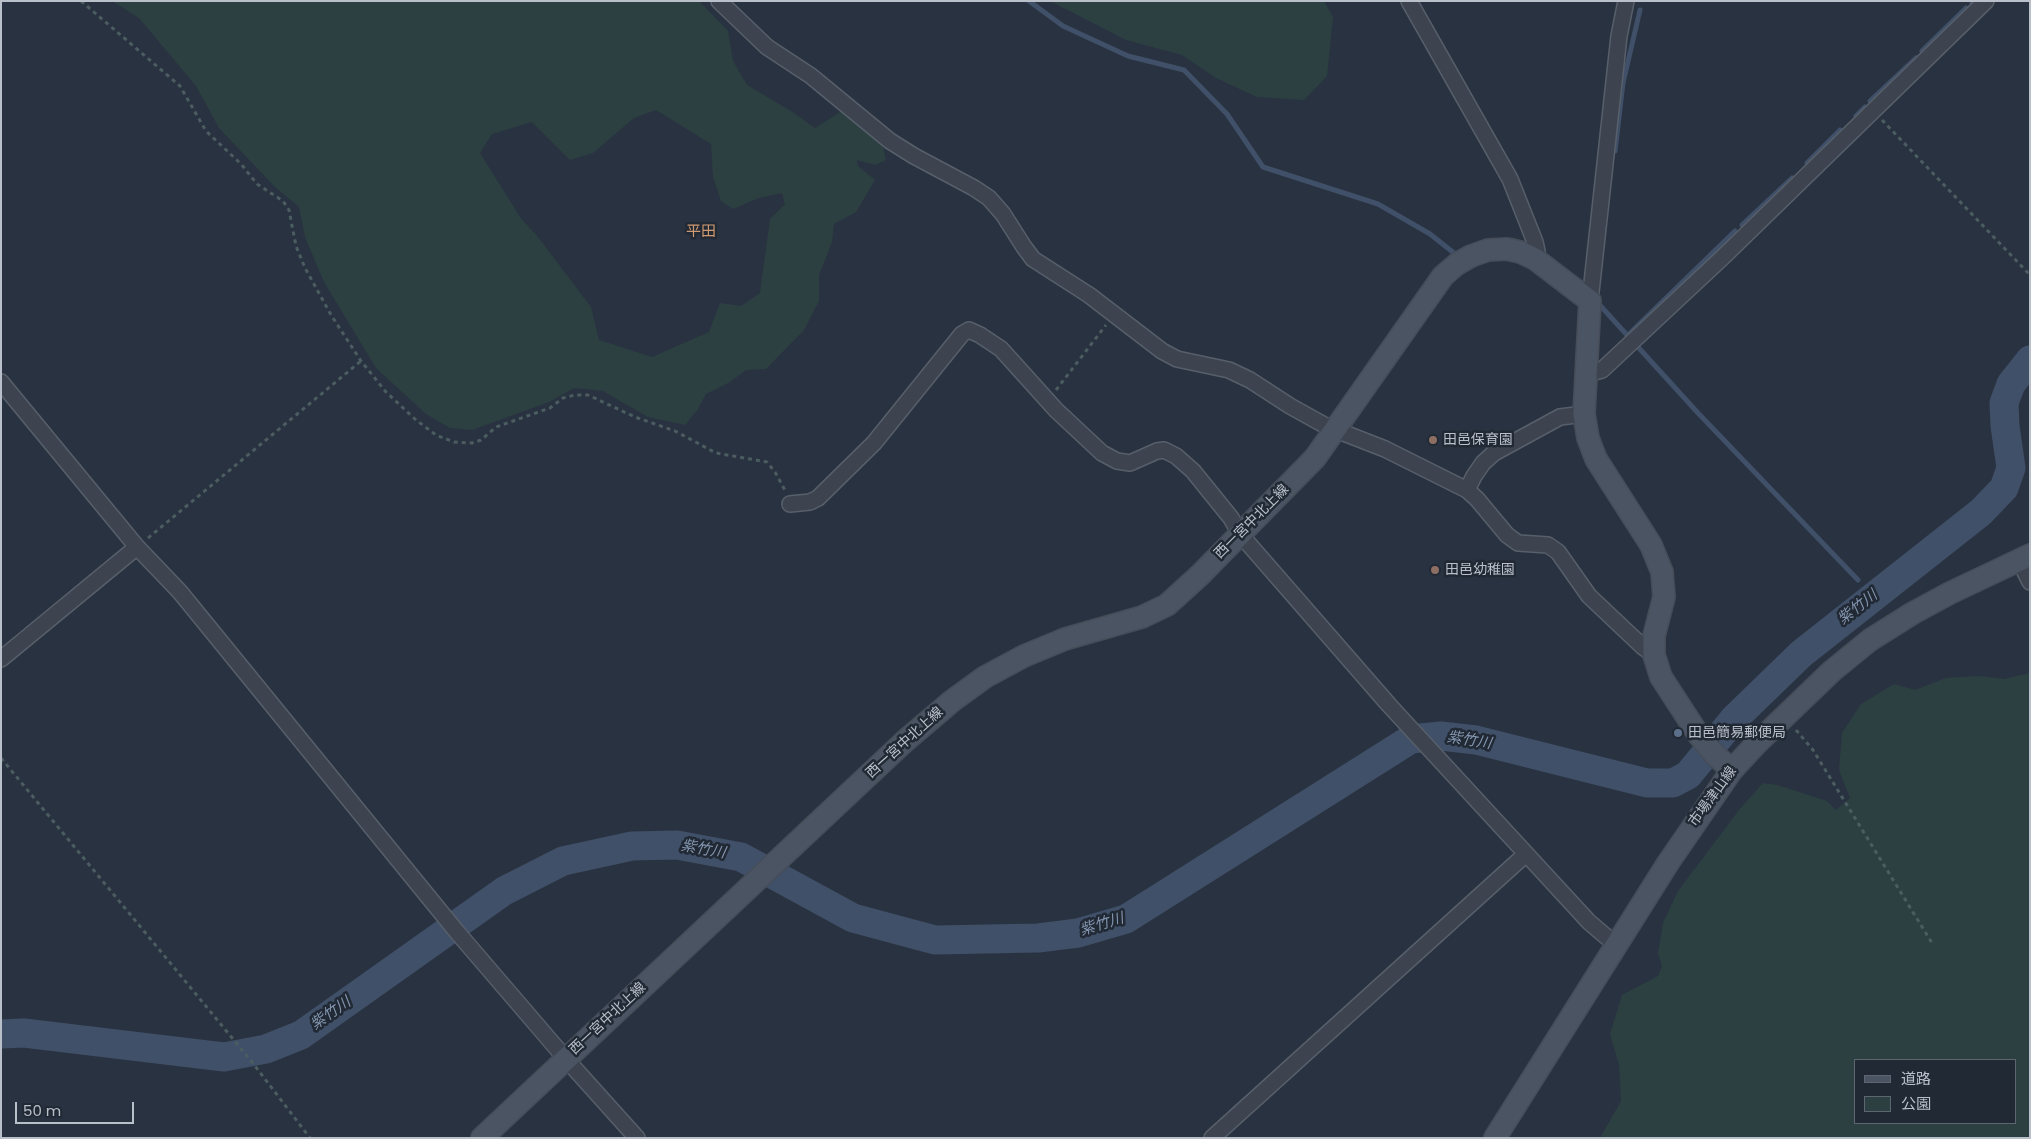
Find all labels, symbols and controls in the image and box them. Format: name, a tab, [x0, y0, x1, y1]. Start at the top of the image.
district label: 平田	[686, 223, 716, 241]
place label: 田邑保育園	[1443, 432, 1513, 448]
marker: 田邑保育園	[1427, 434, 1439, 446]
street label: 西一宮中北上線	[1211, 481, 1293, 563]
place label: 田邑幼稚園	[1445, 562, 1515, 578]
marker: 田邑幼稚園	[1429, 564, 1441, 576]
water label: 紫竹川	[1835, 587, 1881, 629]
street label: 西一宮中北上線	[863, 704, 947, 782]
place label: 田邑簡易郵便局	[1688, 725, 1786, 741]
marker: 田邑簡易郵便局	[1672, 727, 1684, 739]
water label: 紫竹川	[1445, 729, 1493, 753]
street label: 市場津山線	[1686, 764, 1740, 830]
water label: 紫竹川	[679, 837, 727, 863]
water label: 紫竹川	[1078, 910, 1126, 940]
street label: 西一宮中北上線	[566, 979, 650, 1059]
water label: 紫竹川	[307, 994, 355, 1034]
legend	[1854, 1059, 2016, 1124]
text: 道路	[1901, 1068, 1931, 1089]
scale bar	[18, 1092, 136, 1124]
text: 公園	[1901, 1093, 1931, 1114]
text: 50 m	[23, 1100, 61, 1121]

